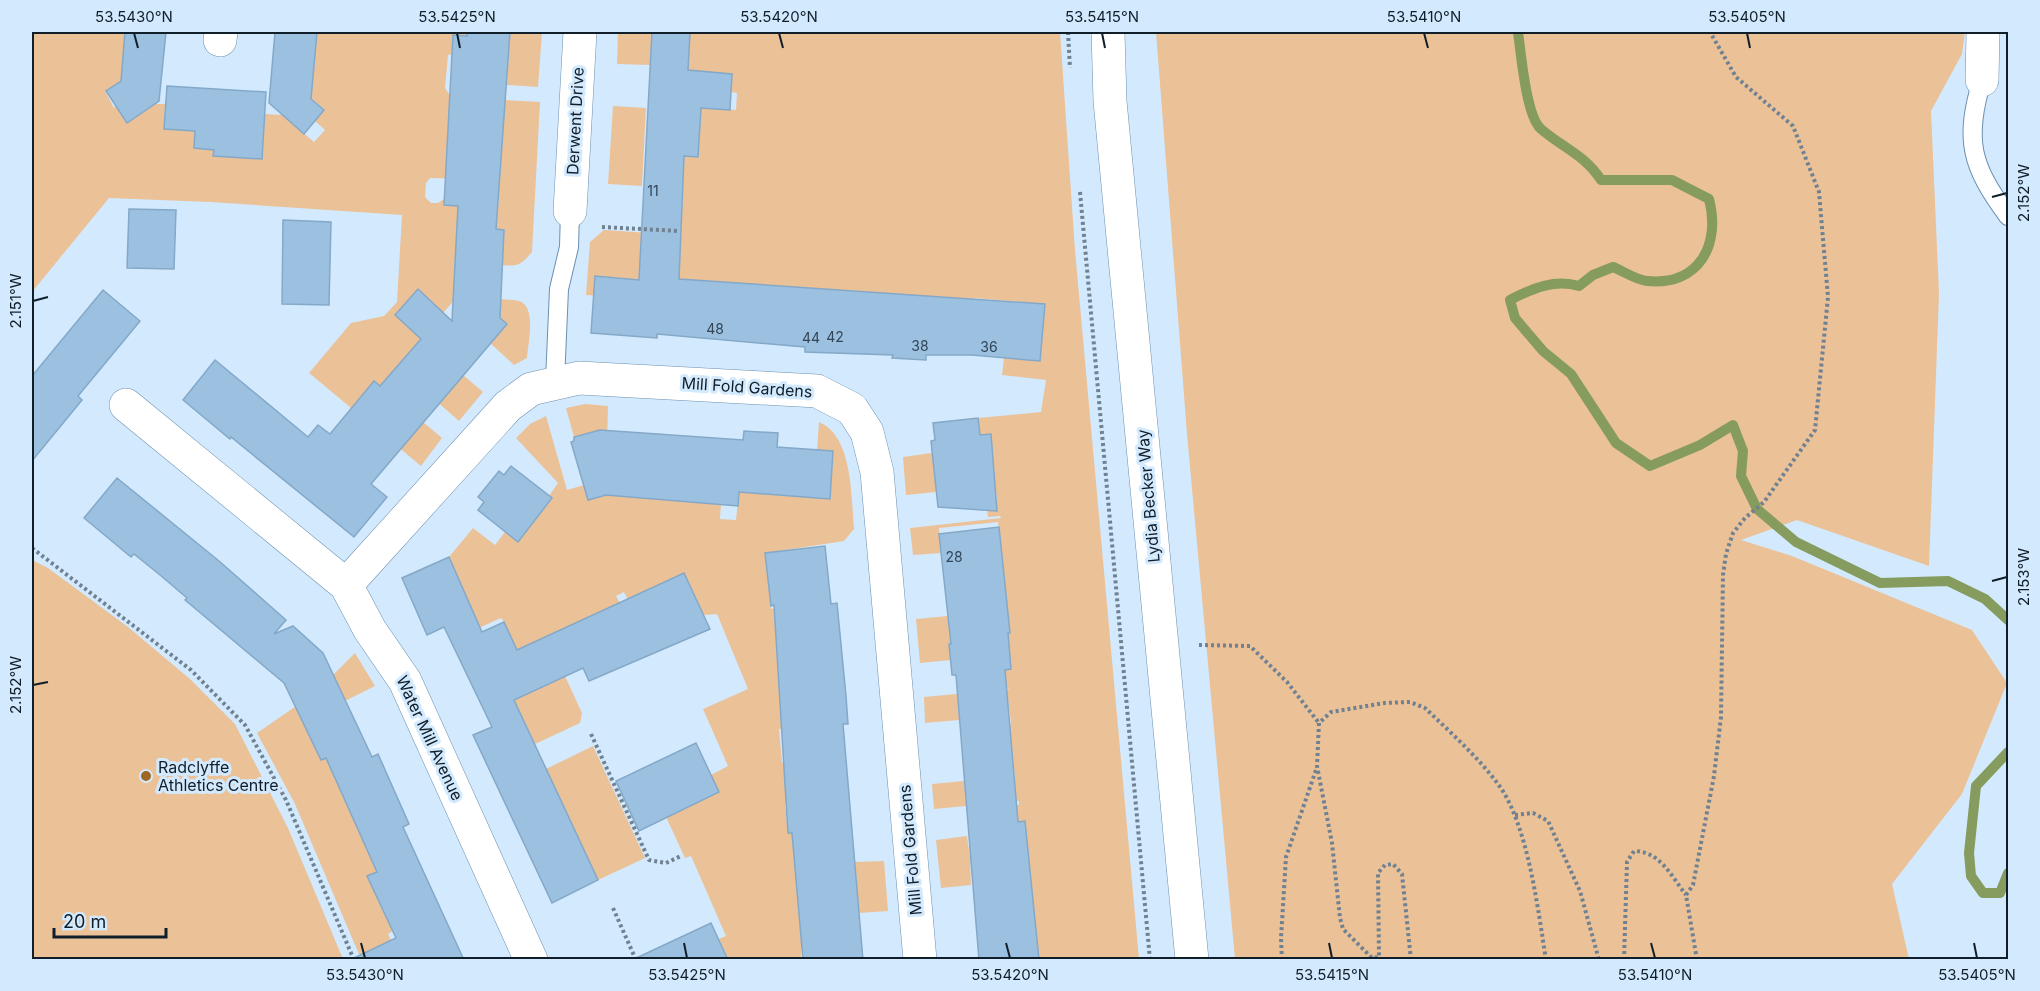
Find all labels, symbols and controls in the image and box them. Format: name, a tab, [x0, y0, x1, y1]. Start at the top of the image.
text: 53.5430°N	[95, 7, 173, 26]
text: 53.5425°N	[418, 7, 496, 26]
text: 53.5420°N	[740, 7, 818, 26]
text: 53.5415°N	[1065, 7, 1139, 26]
text: 53.5410°N	[1387, 7, 1461, 26]
text: 53.5405°N	[1708, 7, 1786, 26]
street label: Derwent Drive	[562, 67, 588, 175]
text: 2.152°W	[2014, 164, 2033, 222]
house number: 11	[647, 182, 659, 199]
text: 2.151°W	[6, 273, 25, 329]
house number: 48	[706, 320, 724, 337]
house number: 42	[826, 328, 844, 345]
house number: 44	[802, 329, 820, 346]
house number: 38	[911, 337, 929, 354]
house number: 36	[980, 338, 998, 355]
street label: Mill Fold Gardens	[681, 372, 813, 402]
street label: Lydia Becker Way	[1132, 429, 1164, 563]
house number: 28	[945, 548, 963, 565]
text: 2.153°W	[2014, 548, 2033, 606]
text: 2.152°W	[6, 656, 25, 714]
street label: Water Mill Avenue	[392, 672, 468, 804]
place label: Radclyffe Athletics Centre	[158, 757, 279, 795]
marker: Radclyffe Athletics Centre	[139, 769, 153, 783]
street label: Mill Fold Gardens	[894, 784, 926, 916]
scale bar	[54, 901, 166, 939]
text: 20 m	[63, 911, 106, 932]
text: 53.5430°N	[326, 965, 404, 984]
text: 53.5425°N	[648, 965, 726, 984]
text: 53.5420°N	[971, 965, 1049, 984]
text: 53.5415°N	[1295, 965, 1369, 984]
text: 53.5410°N	[1618, 965, 1692, 984]
text: 53.5405°N	[1938, 965, 2016, 984]

